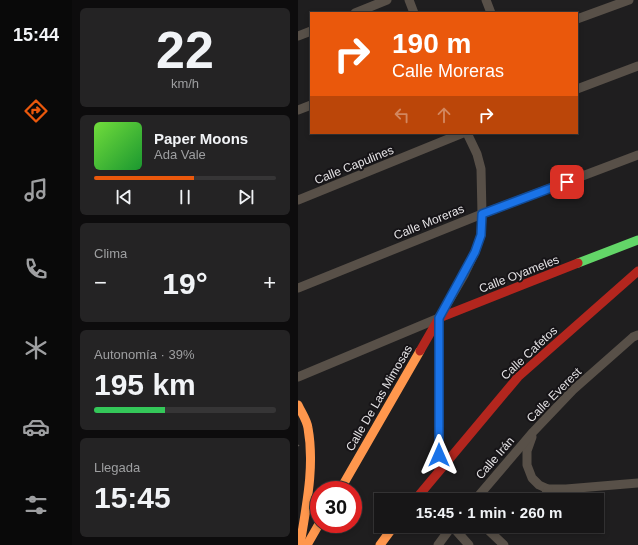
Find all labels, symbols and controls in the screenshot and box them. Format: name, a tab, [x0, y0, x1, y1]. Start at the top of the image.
text: 22	[156, 21, 214, 79]
text: 15:44	[13, 25, 59, 45]
icon: right	[326, 28, 378, 80]
text: 190 m	[392, 28, 471, 59]
text: Calle Moreras	[392, 61, 504, 81]
text: km/h	[171, 76, 199, 91]
icon: directions	[22, 97, 50, 125]
icon: left	[391, 104, 413, 126]
icon: ahead	[433, 104, 455, 126]
icon: right	[475, 104, 497, 126]
text: Paper Moons	[154, 130, 248, 147]
street label: Calle Capulines	[312, 143, 396, 187]
text: Ada Vale	[154, 147, 206, 162]
pin	[550, 165, 584, 199]
icon: arrive	[556, 171, 578, 193]
icon: music	[22, 176, 50, 204]
icon: previous	[113, 186, 135, 208]
icon: pause	[174, 186, 196, 208]
icon: next	[235, 186, 257, 208]
street label: Calle Moreras	[392, 202, 466, 242]
text: Clima	[94, 246, 127, 261]
street label: Calle Oyameles	[477, 252, 561, 296]
icon: phone	[22, 255, 50, 283]
text: 19°	[162, 267, 208, 300]
text: −	[94, 270, 107, 295]
text: +	[263, 270, 276, 295]
street label: Calle Cafetos	[498, 323, 560, 383]
icon: climate	[22, 334, 50, 362]
street label: Calle De Las Mimosas	[343, 343, 415, 453]
text: Autonomía · 39%	[94, 347, 194, 362]
street label: Calle Everest	[524, 364, 585, 425]
text: 195 km	[94, 368, 196, 401]
icon: car	[22, 413, 50, 441]
position arrow	[418, 434, 460, 476]
street label: Calle Irán	[473, 434, 517, 482]
text: Llegada	[94, 460, 140, 475]
text: 15:45	[94, 481, 171, 514]
speed limit sign: 30	[310, 481, 362, 533]
icon: filters	[22, 491, 50, 519]
text: 15:45 · 1 min · 260 m	[416, 504, 562, 521]

